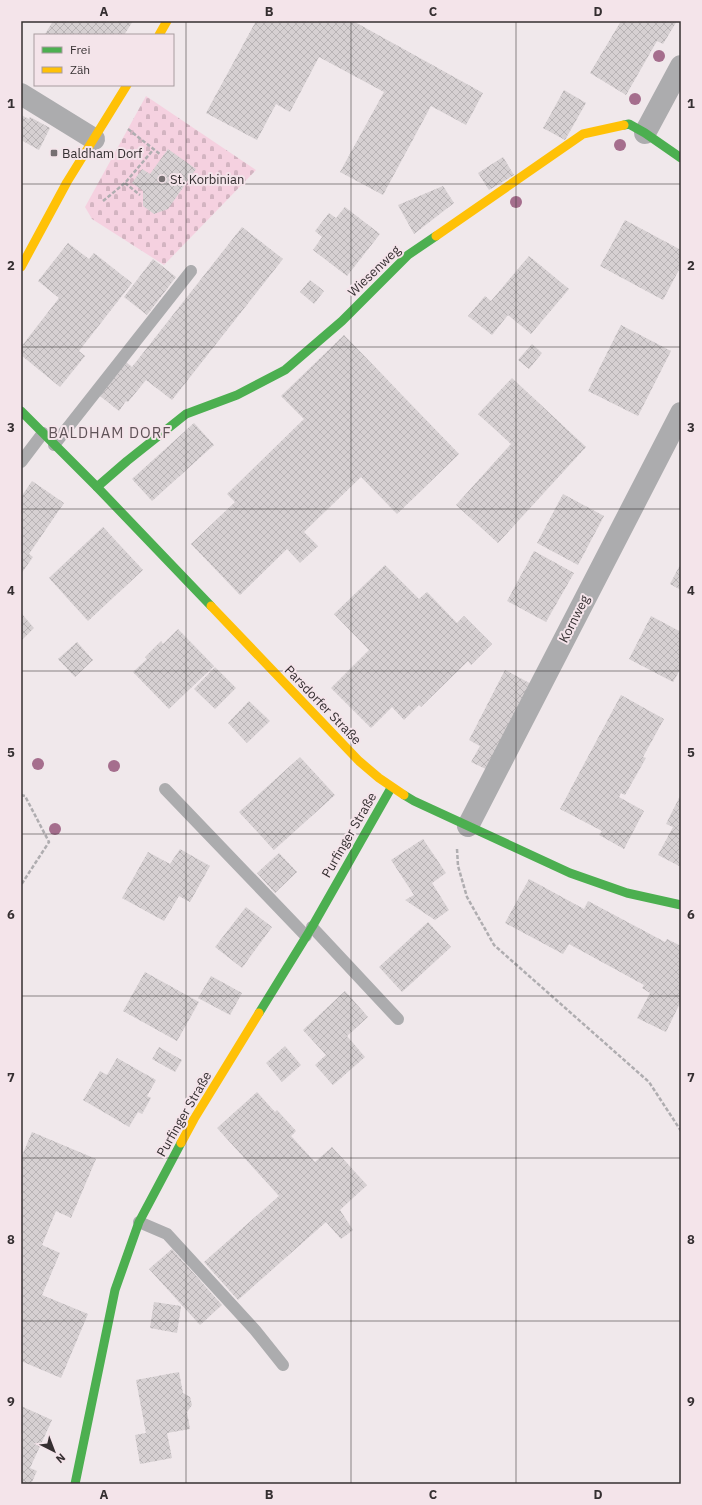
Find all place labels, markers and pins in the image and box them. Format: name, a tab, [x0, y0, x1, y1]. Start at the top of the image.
place label: Baldham Dorf	[62, 145, 142, 162]
marker: Baldham Dorf	[49, 148, 59, 158]
place label: St. Korbinian	[170, 171, 244, 188]
marker: St. Korbinian	[157, 174, 167, 184]

